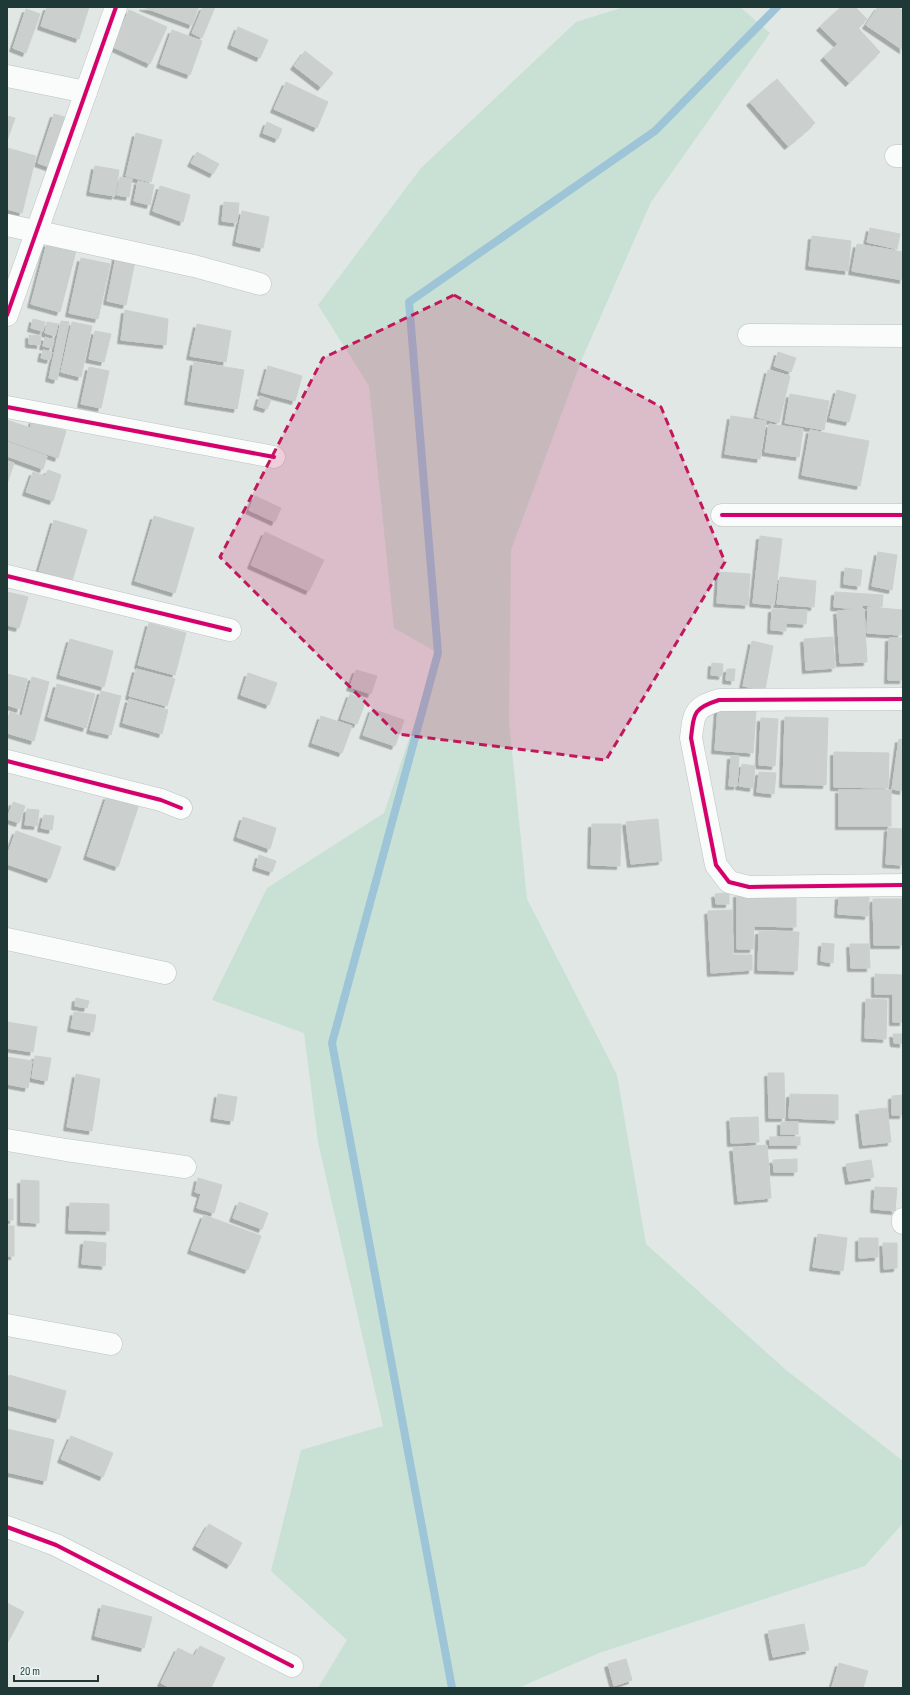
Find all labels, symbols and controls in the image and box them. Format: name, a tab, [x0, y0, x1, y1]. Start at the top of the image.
scale bar	[14, 1657, 98, 1683]
text: 20 m	[20, 1664, 40, 1679]

